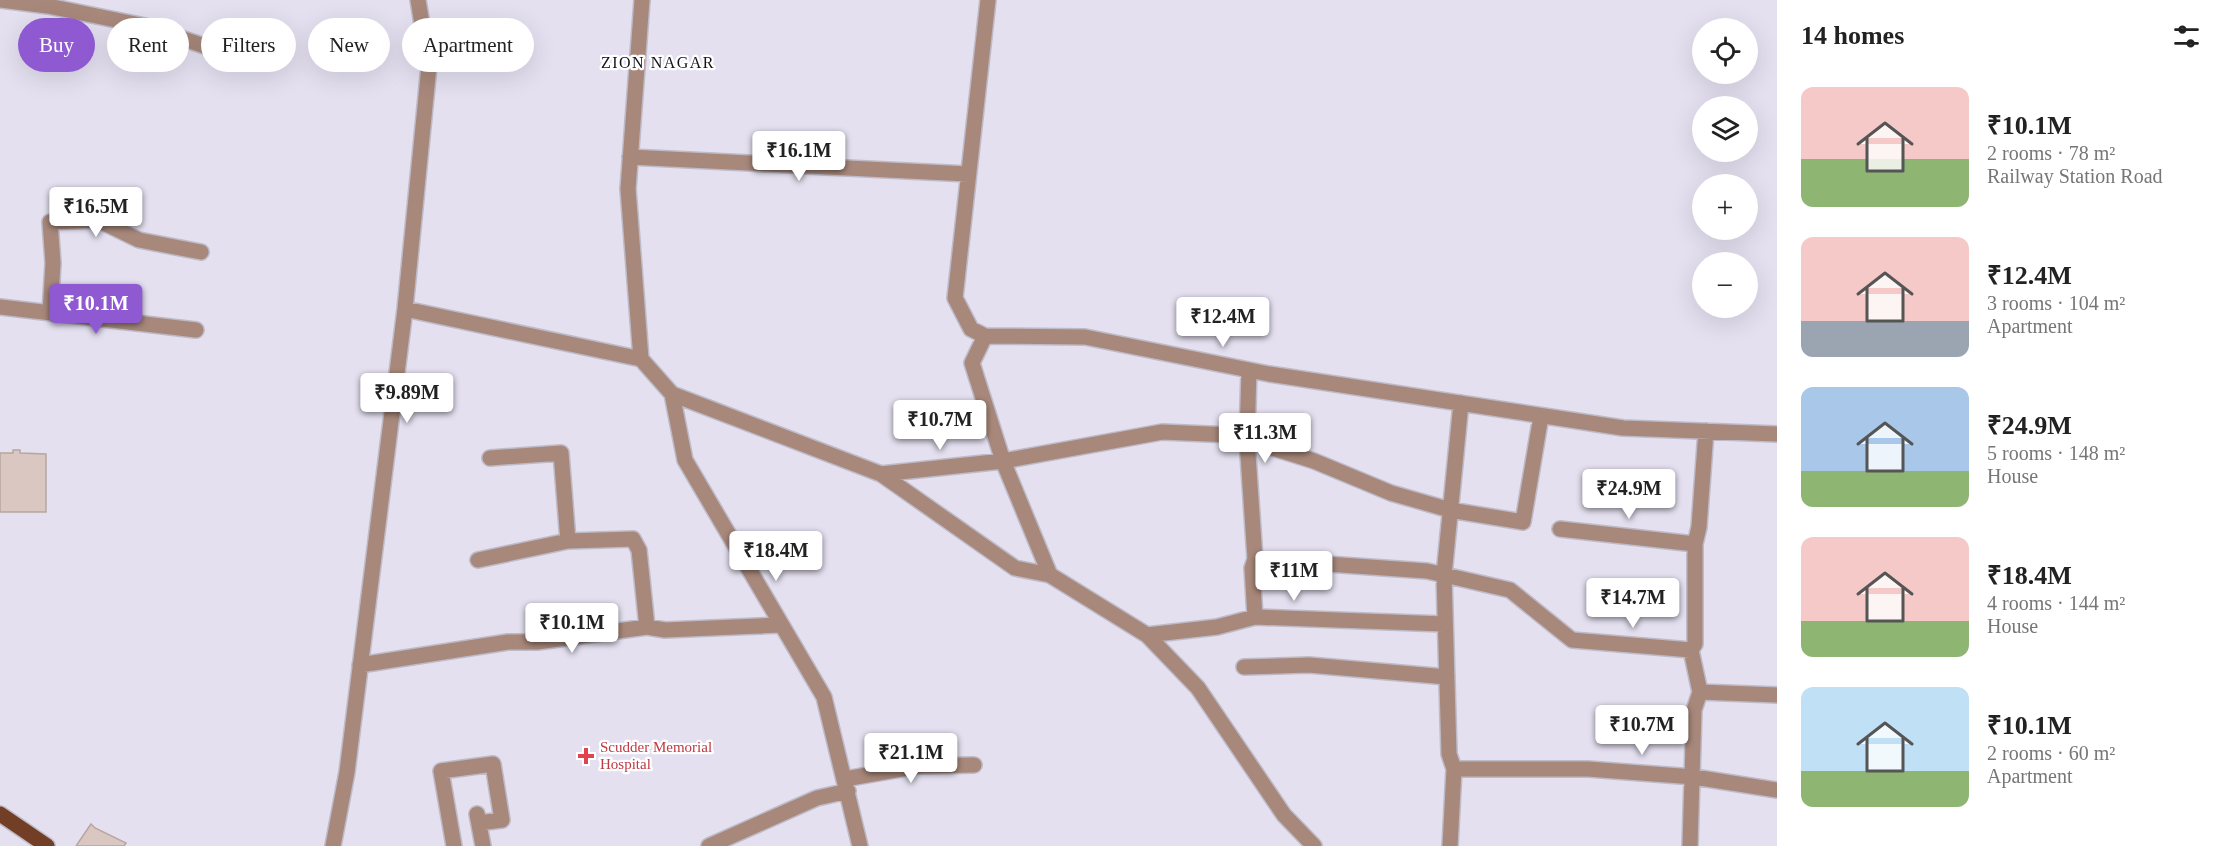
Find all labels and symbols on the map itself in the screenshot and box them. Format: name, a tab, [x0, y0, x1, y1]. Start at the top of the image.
district label: ZION NAGAR	[601, 54, 715, 71]
pin: ₹16.1M	[750, 131, 848, 182]
pin: ₹16.5M	[47, 187, 145, 238]
pin: ₹10.1M	[47, 284, 145, 335]
pin: ₹12.4M	[1174, 297, 1272, 348]
pin: ₹9.89M	[358, 373, 456, 424]
pin: ₹10.7M	[891, 400, 989, 451]
pin: ₹11.3M	[1216, 413, 1314, 464]
pin: ₹24.9M	[1580, 469, 1678, 520]
pin: ₹18.4M	[727, 531, 825, 582]
pin: ₹11M	[1258, 551, 1330, 602]
pin: ₹14.7M	[1584, 578, 1682, 629]
pin: ₹10.1M	[523, 603, 621, 654]
pin: ₹10.7M	[1593, 705, 1691, 756]
pin: ₹21.1M	[862, 733, 960, 784]
place label: Scudder Memorial Hospital	[600, 739, 712, 772]
marker: Scudder Memorial Hospital	[577, 747, 595, 765]

